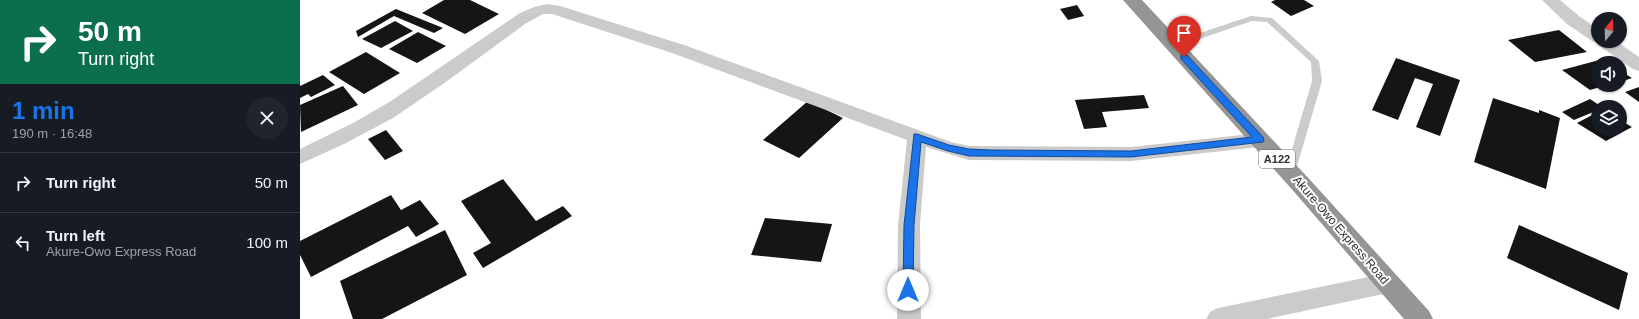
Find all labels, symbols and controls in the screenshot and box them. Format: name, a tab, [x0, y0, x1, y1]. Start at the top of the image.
north arrow	[1591, 12, 1627, 48]
map controls	[1591, 12, 1627, 136]
icon: right	[12, 16, 64, 68]
text: 50 m	[78, 16, 142, 47]
pin	[1167, 16, 1201, 57]
icon: arrive	[1173, 22, 1195, 44]
text: Turn right	[78, 49, 154, 69]
button: sound	[1591, 56, 1627, 92]
text: 1 min	[12, 97, 75, 124]
button: close	[246, 97, 288, 139]
button: layers	[1591, 100, 1627, 136]
text: 190 m · 16:48	[12, 126, 92, 141]
road number: A122	[1259, 150, 1295, 168]
icon: right	[12, 172, 34, 194]
street label: Akure-Owo Express Road	[1290, 173, 1392, 287]
text: Turn right	[46, 174, 116, 191]
text: 50 m	[255, 174, 288, 191]
text: Turn left	[46, 227, 105, 244]
icon: left	[12, 232, 34, 254]
text: 100 m	[246, 234, 288, 251]
text: Akure-Owo Express Road	[46, 244, 196, 259]
position arrow	[887, 269, 929, 311]

